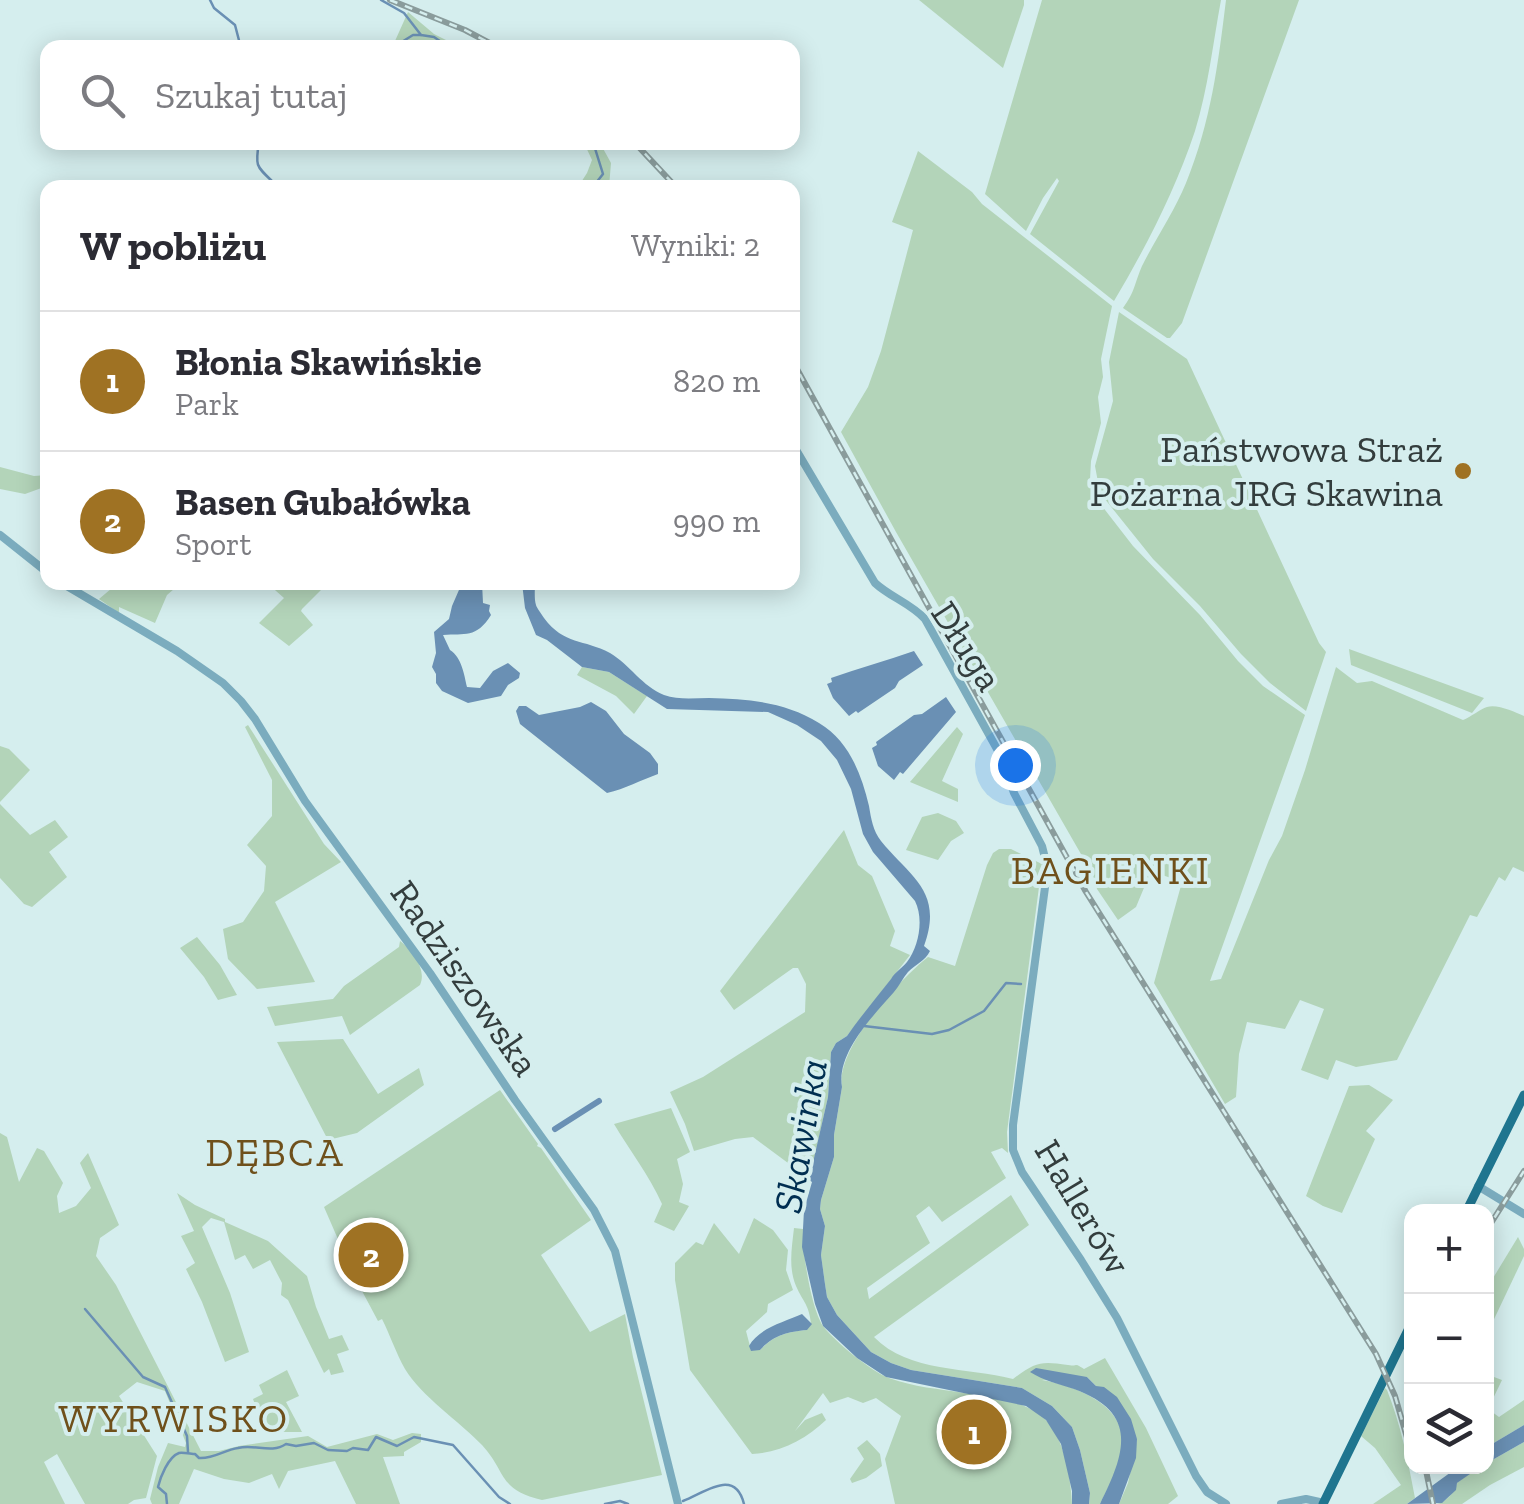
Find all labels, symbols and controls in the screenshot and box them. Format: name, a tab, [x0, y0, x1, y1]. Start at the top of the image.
search box	[40, 40, 800, 150]
icon: search	[75, 68, 130, 123]
text: Szukaj tutaj	[155, 72, 348, 118]
text: W pobliżu	[80, 220, 266, 271]
text: Wyniki: 2	[631, 226, 760, 264]
text: Błonia Skawińskie	[175, 339, 482, 385]
text: 1	[106, 362, 119, 400]
text: 820 m	[673, 362, 760, 400]
text: Park	[175, 385, 239, 423]
place label: Państwowa Straż Pożarna JRG Skawina	[1090, 426, 1443, 516]
marker: Państwowa Straż Pożarna JRG Skawina	[1452, 460, 1474, 482]
text: Basen Gubałówka	[175, 479, 471, 525]
text: 2	[104, 502, 121, 540]
text: 990 m	[673, 502, 760, 540]
text: Sport	[175, 525, 251, 563]
street label: Długa	[921, 593, 1013, 699]
your location	[990, 740, 1041, 791]
district label: BAGIENKI	[1011, 846, 1211, 894]
street label: Radziszowska	[381, 872, 549, 1084]
water label: Skawinka	[763, 1055, 837, 1217]
district label: DĘBCA	[205, 1128, 345, 1176]
street label: Hallerów	[1025, 1131, 1141, 1283]
map controls	[1404, 1204, 1494, 1474]
button: +	[1404, 1204, 1494, 1294]
pin: 2	[338, 1218, 404, 1292]
button: −	[1404, 1294, 1494, 1384]
button: layers	[1404, 1384, 1494, 1474]
district label: WYRWISKO	[59, 1394, 289, 1442]
pin: 1	[942, 1394, 1006, 1470]

